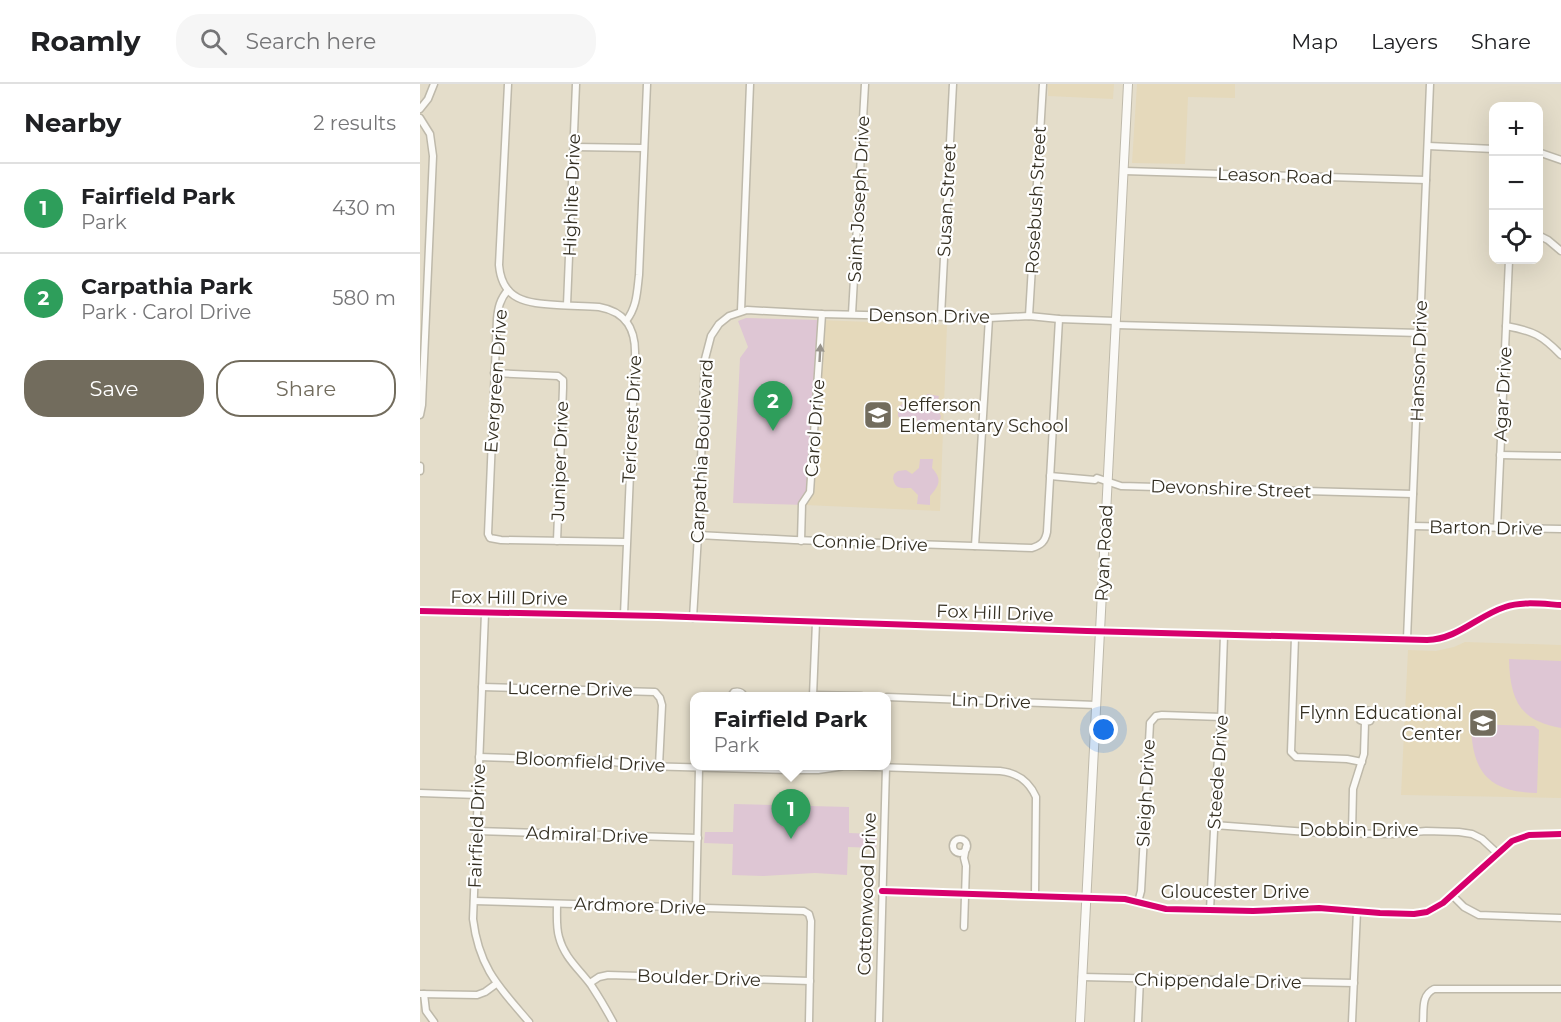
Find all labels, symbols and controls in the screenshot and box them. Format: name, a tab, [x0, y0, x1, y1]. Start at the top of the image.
search box	[176, 14, 596, 68]
text: Roamly	[30, 24, 140, 58]
icon: search	[197, 25, 230, 58]
text: Search here	[245, 28, 376, 55]
text: Map	[1291, 29, 1338, 54]
text: Layers	[1371, 29, 1438, 54]
text: Share	[1471, 29, 1531, 54]
map controls	[1489, 102, 1543, 264]
button: +	[1489, 102, 1543, 156]
text: Nearby	[24, 107, 121, 139]
text: 2 results	[313, 111, 396, 135]
street label: Saint Joseph Drive	[844, 115, 874, 283]
street label: Rosebush Street	[1021, 125, 1051, 275]
street label: Highlite Drive	[559, 133, 585, 257]
street label: Susan Street	[933, 143, 961, 257]
button: −	[1489, 156, 1543, 210]
street label: Leason Road	[1217, 163, 1333, 189]
text: Fairfield Park	[81, 183, 235, 210]
text: 1	[40, 196, 47, 220]
text: 430 m	[332, 196, 396, 220]
text: Park	[81, 210, 127, 234]
button: locate	[1489, 210, 1543, 264]
text: Carpathia Park	[81, 273, 253, 300]
text: 2	[38, 286, 49, 310]
text: 580 m	[332, 286, 396, 310]
text: Park · Carol Drive	[81, 300, 251, 324]
street label: Hanson Drive	[1406, 300, 1432, 422]
street label: Denson Drive	[868, 304, 990, 328]
street label: Evergreen Drive	[480, 308, 512, 454]
one-way arrow	[816, 343, 825, 362]
street label: Agar Drive	[1490, 346, 1516, 442]
street label: Tericrest Drive	[618, 354, 646, 484]
street label: Carpathia Boulevard	[686, 358, 718, 544]
button: Save	[24, 360, 204, 417]
button: Share	[216, 360, 396, 417]
street label: Carol Drive	[801, 378, 829, 478]
pin: 2	[754, 382, 792, 431]
place label: Jefferson Elementary School	[898, 394, 1069, 437]
school or university icon: Jefferson Elementary School	[862, 399, 894, 431]
street label: Juniper Drive	[547, 400, 573, 522]
street label: Devonshire Street	[1150, 475, 1312, 503]
street label: Ryan Road	[1090, 504, 1118, 602]
street label: Barton Drive	[1429, 516, 1543, 540]
street label: Connie Drive	[812, 530, 928, 556]
street label: Fox Hill Drive	[450, 586, 568, 610]
street label: Fox Hill Drive	[936, 600, 1054, 626]
street label: Lucerne Drive	[507, 677, 633, 701]
street label: Lin Drive	[951, 689, 1031, 713]
popup	[690, 692, 891, 770]
place label: Flynn Educational Center	[1299, 702, 1462, 745]
text: Fairfield Park	[713, 706, 868, 733]
school or university icon: Flynn Educational Center	[1467, 707, 1499, 739]
street label: Steede Drive	[1203, 714, 1233, 830]
your location	[1089, 715, 1118, 744]
text: Park	[713, 733, 759, 757]
street label: Sleigh Drive	[1132, 738, 1160, 848]
street label: Bloomfield Drive	[514, 747, 666, 777]
street label: Fairfield Drive	[464, 763, 490, 889]
pin: 1	[772, 790, 811, 839]
street label: Cottonwood Drive	[853, 812, 881, 976]
street label: Dobbin Drive	[1299, 819, 1419, 841]
street label: Admiral Drive	[525, 822, 649, 848]
street label: Gloucester Drive	[1161, 881, 1309, 903]
street label: Ardmore Drive	[574, 893, 707, 919]
street label: Boulder Drive	[637, 965, 761, 991]
street label: Chippendale Drive	[1134, 969, 1302, 993]

